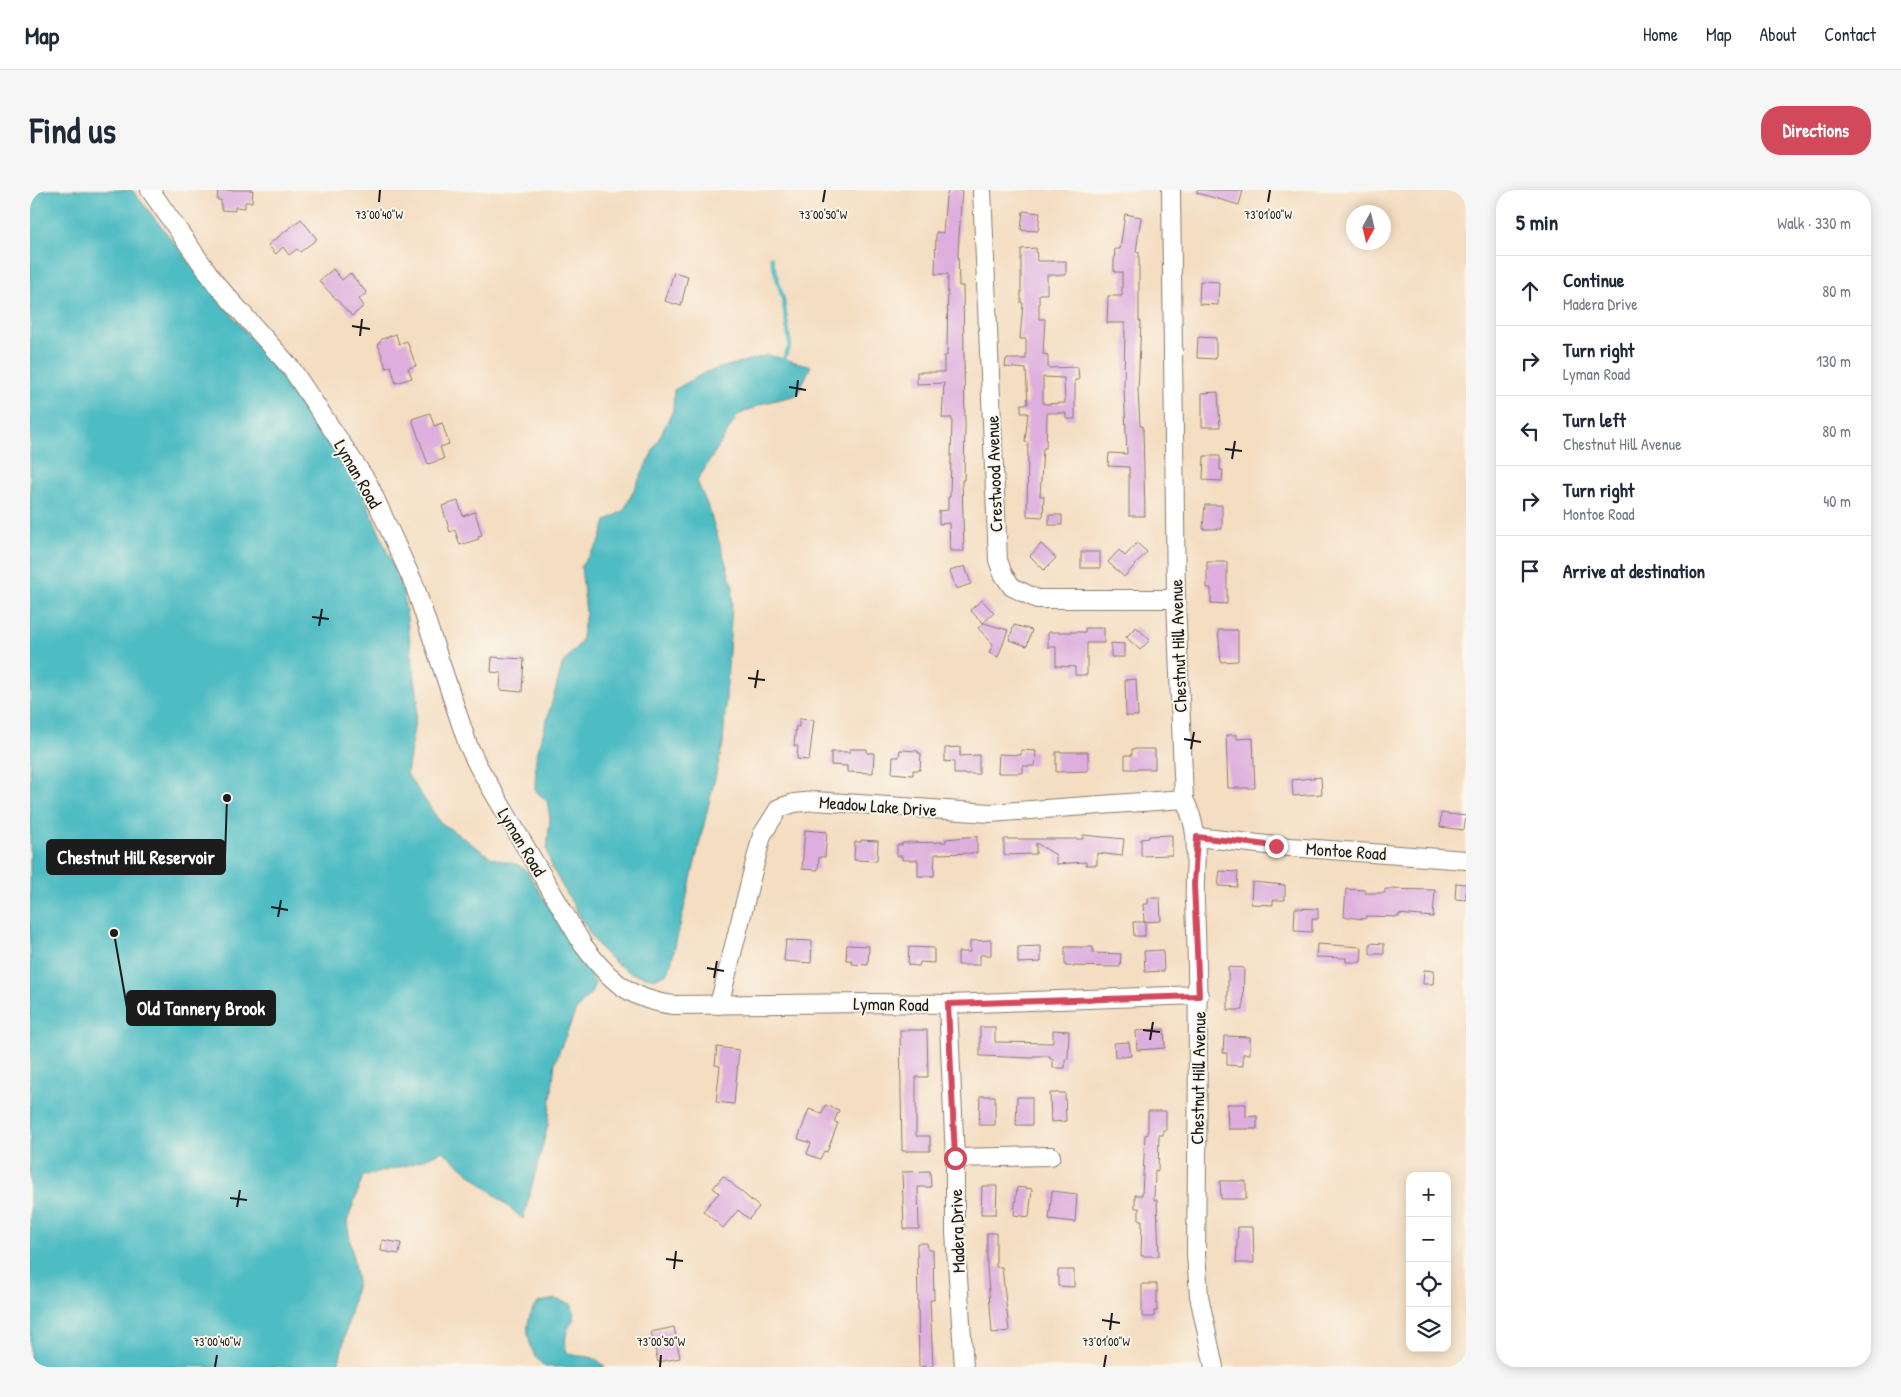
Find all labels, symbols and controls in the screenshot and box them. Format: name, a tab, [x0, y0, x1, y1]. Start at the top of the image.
text: Map	[25, 19, 59, 51]
text: Home	[1643, 22, 1678, 47]
text: Map	[1706, 22, 1731, 47]
text: About	[1759, 22, 1796, 47]
text: Contact	[1824, 22, 1876, 47]
button: Directions	[1761, 106, 1871, 155]
text: Find us	[30, 107, 116, 154]
north arrow	[1346, 205, 1391, 250]
text: 73°00'40"W	[355, 206, 403, 223]
text: 73°00'50"W	[799, 206, 848, 223]
text: 73°01'00"W	[1244, 206, 1292, 223]
text: 5 min	[1516, 208, 1558, 237]
text: Walk · 330 m	[1777, 212, 1851, 234]
text: Continue	[1563, 267, 1624, 293]
icon: ahead	[1516, 277, 1544, 305]
text: 80 m	[1822, 280, 1851, 302]
text: Madera Drive	[1563, 293, 1638, 315]
text: Turn right	[1563, 337, 1634, 363]
icon: right	[1516, 347, 1544, 375]
text: 130 m	[1816, 350, 1851, 372]
text: Lyman Road	[1563, 363, 1630, 385]
text: Turn left	[1563, 407, 1626, 433]
street label: Crestwood Avenue	[979, 415, 1009, 533]
icon: left	[1516, 417, 1544, 445]
text: 80 m	[1822, 420, 1851, 442]
text: Chestnut Hill Avenue	[1563, 433, 1682, 455]
street label: Lyman Road	[328, 435, 388, 513]
text: Turn right	[1563, 477, 1634, 503]
icon: right	[1516, 487, 1544, 515]
text: 40 m	[1823, 490, 1851, 512]
text: Montoe Road	[1563, 503, 1634, 525]
icon: arrive	[1516, 557, 1544, 585]
text: Arrive at destination	[1563, 558, 1705, 584]
street label: Chestnut Hill Avenue	[1163, 579, 1193, 713]
street label: Meadow Lake Drive	[818, 789, 938, 823]
street label: Lyman Road	[492, 803, 552, 881]
route end	[1265, 835, 1288, 858]
street label: Montoe Road	[1305, 836, 1387, 866]
callout: Chestnut Hill Reservoir	[47, 840, 225, 874]
text: Chestnut Hill Reservoir	[57, 844, 216, 870]
callout: Old Tannery Brook	[127, 991, 275, 1025]
street label: Lyman Road	[853, 991, 929, 1017]
text: Old Tannery Brook	[137, 995, 265, 1022]
street label: Chestnut Hill Avenue	[1184, 1011, 1212, 1145]
route start	[944, 1147, 967, 1170]
map controls	[1406, 1172, 1451, 1352]
button: +	[1406, 1172, 1451, 1217]
street label: Madera Drive	[943, 1189, 971, 1273]
button: −	[1406, 1217, 1451, 1262]
button: locate	[1406, 1262, 1451, 1307]
button: layers	[1406, 1307, 1451, 1352]
text: 73°00'40"W	[193, 1333, 241, 1350]
text: 73°00'50"W	[637, 1333, 686, 1350]
text: 73°01'00"W	[1082, 1333, 1130, 1350]

